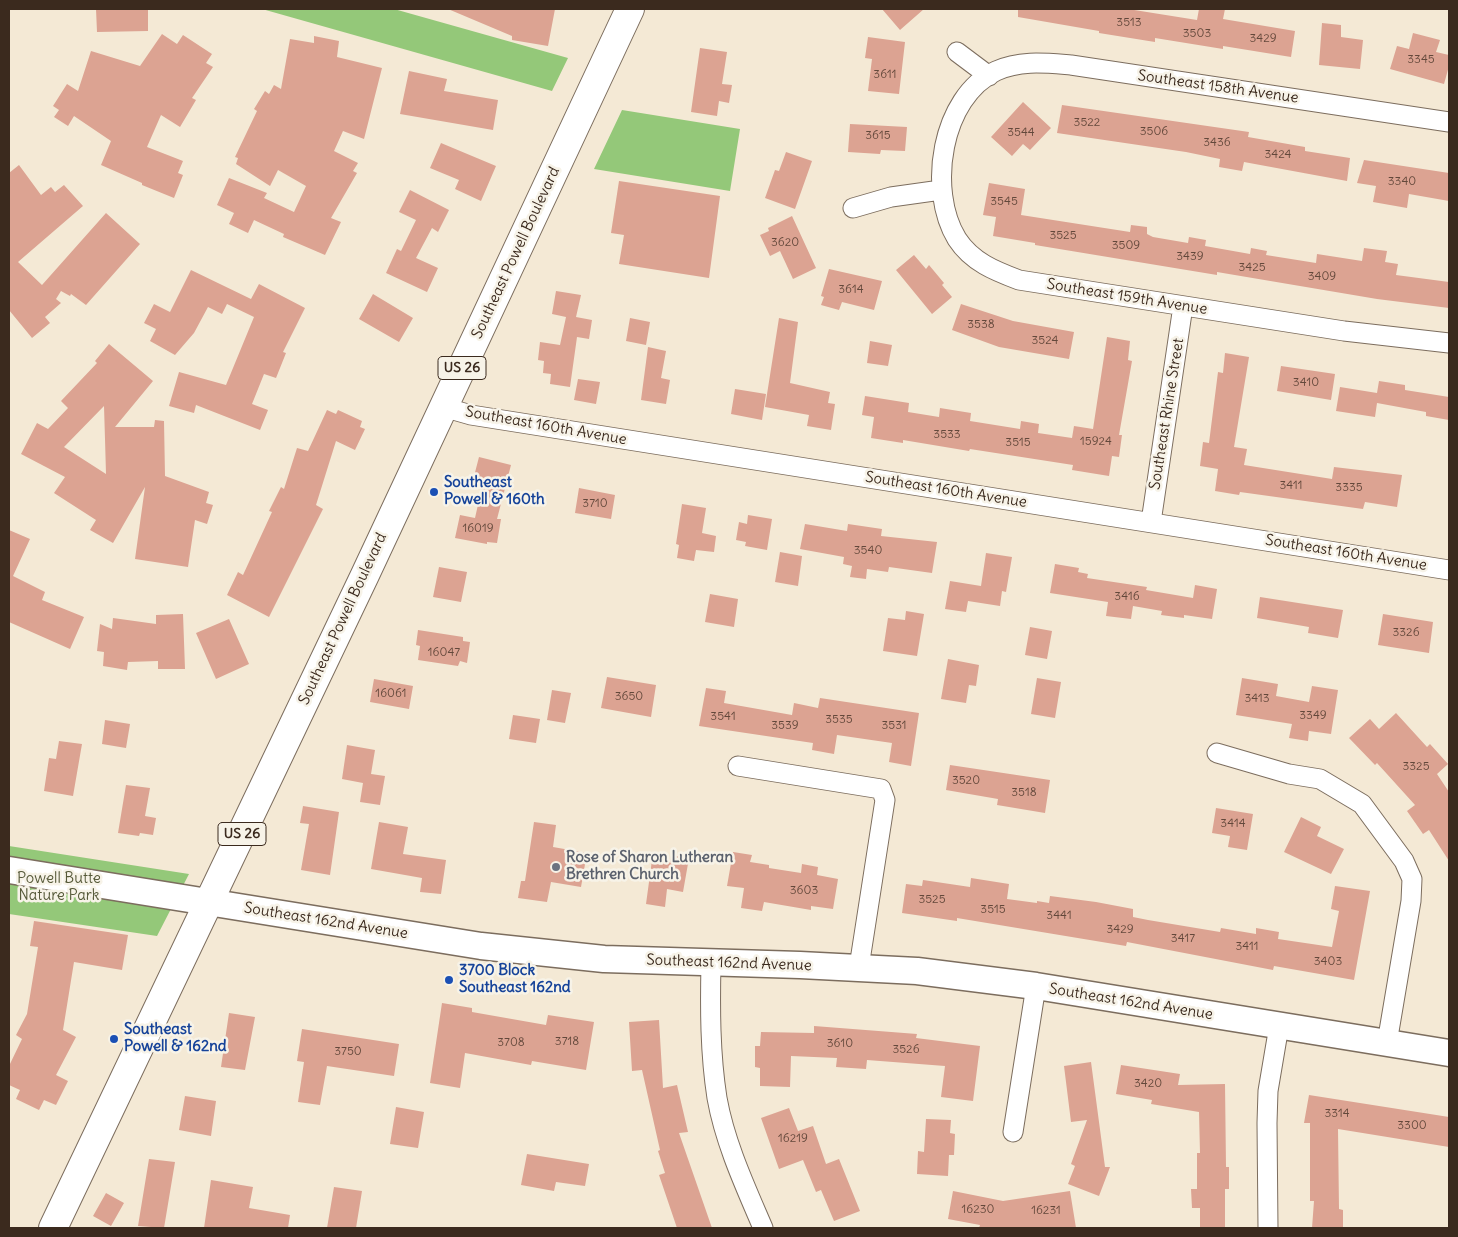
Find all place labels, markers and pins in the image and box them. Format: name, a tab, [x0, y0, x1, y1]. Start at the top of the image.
place label: Southeast Powell & 160th	[444, 474, 545, 509]
marker: Southeast Powell & 160th	[428, 486, 440, 498]
place label: Rose of Sharon Lutheran Brethren Church	[566, 849, 733, 884]
marker: Rose of Sharon Lutheran Brethren Church	[550, 861, 562, 873]
place label: 3700 Block Southeast 162nd	[459, 962, 571, 997]
marker: 3700 Block Southeast 162nd	[443, 974, 455, 986]
place label: Southeast Powell & 162nd	[124, 1021, 227, 1056]
marker: Southeast Powell & 162nd	[108, 1033, 120, 1045]

